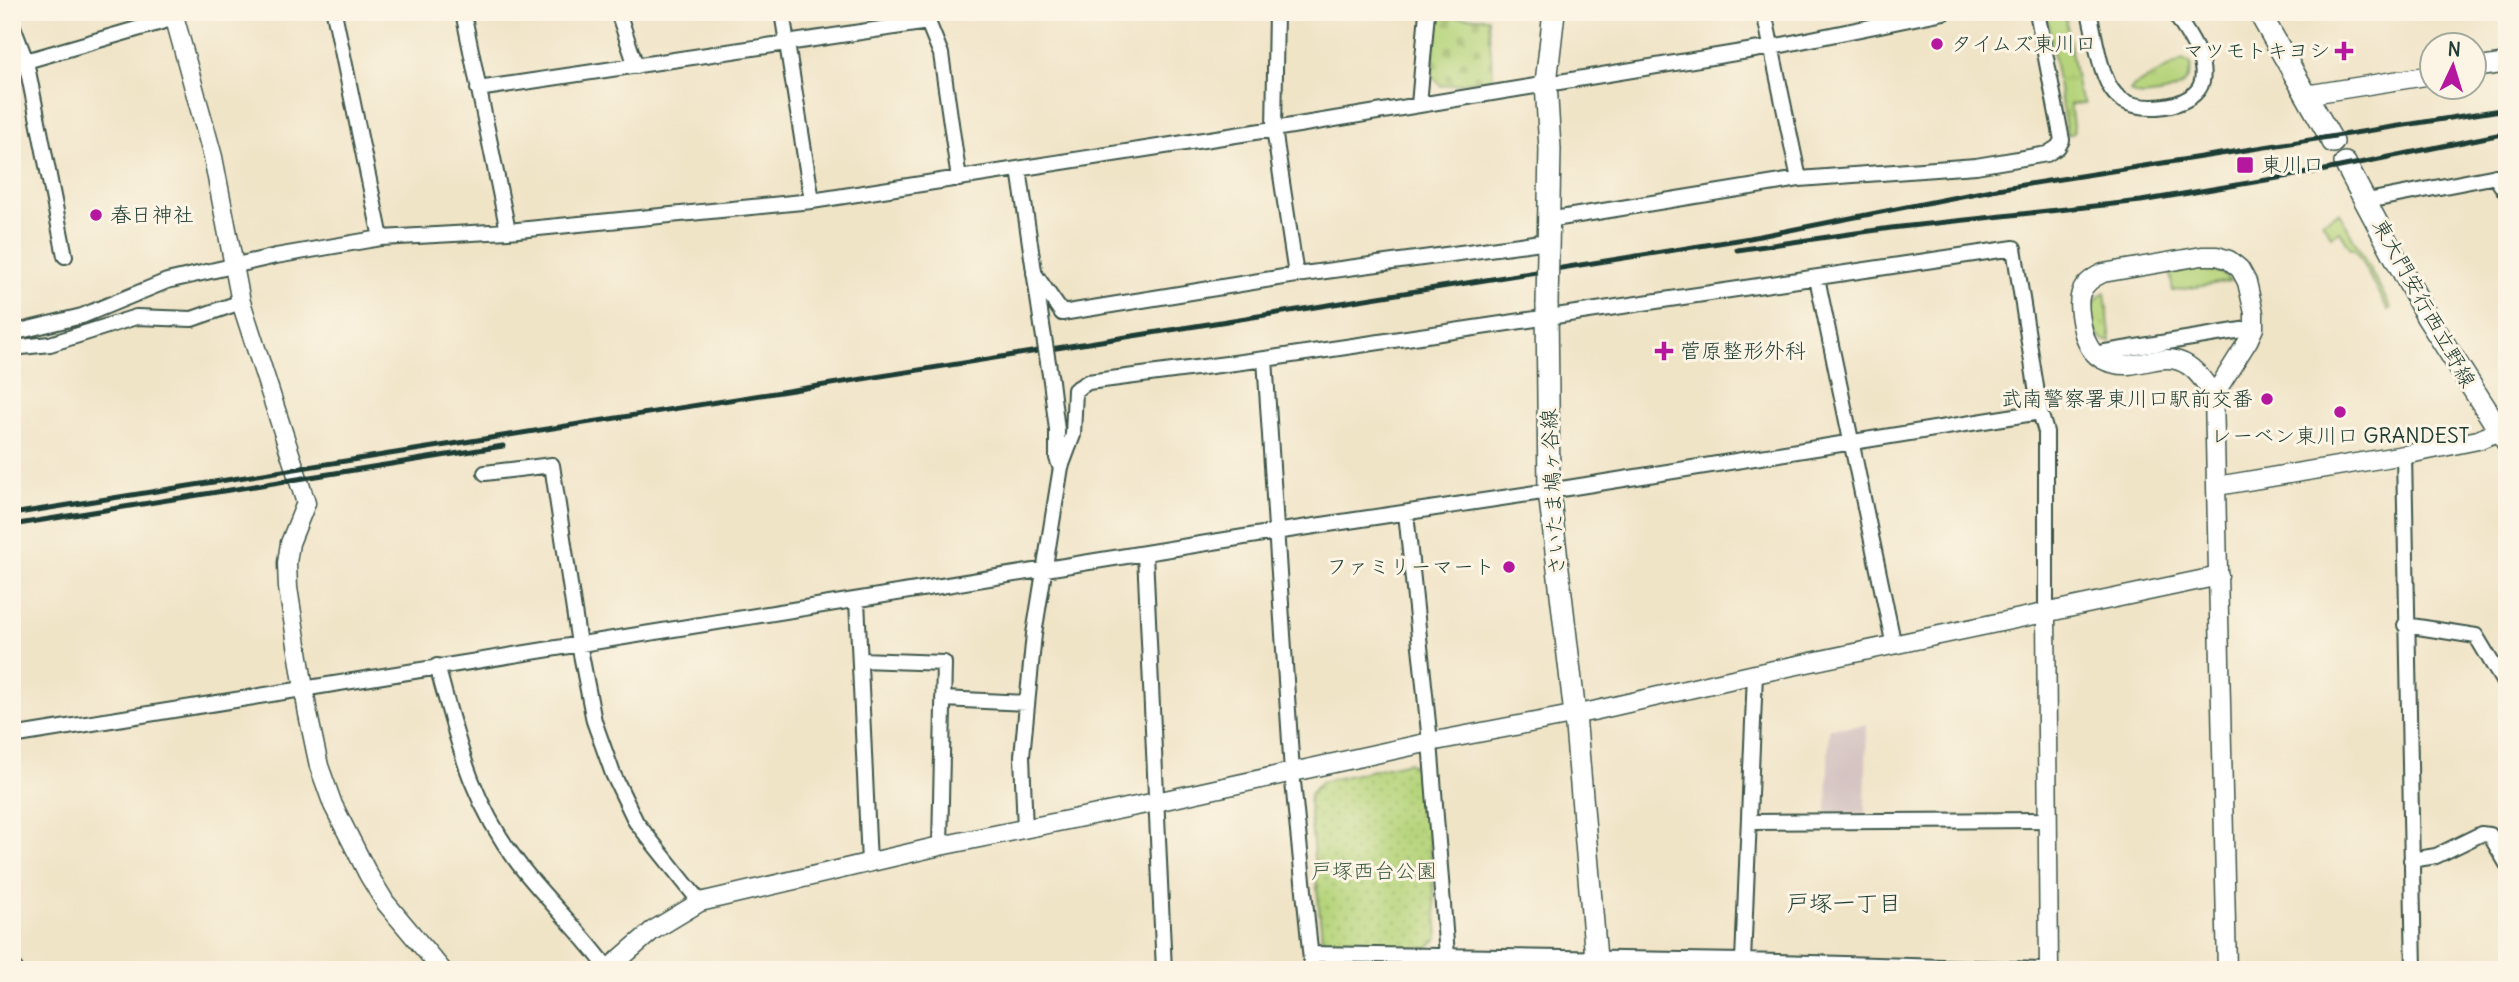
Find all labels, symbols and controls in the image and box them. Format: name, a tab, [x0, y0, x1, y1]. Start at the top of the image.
place label: タイムズ東川口	[1951, 30, 2096, 57]
north arrow	[2418, 32, 2488, 102]
marker: タイムズ東川口	[1929, 36, 1945, 52]
place label: マツモトキヨシ	[2183, 37, 2330, 64]
text: N	[2447, 37, 2462, 61]
marker: マツモトキヨシ	[2336, 43, 2352, 59]
place label: 東川口	[2261, 151, 2324, 178]
marker: 東川口	[2235, 155, 2255, 175]
place label: 春日神社	[110, 201, 194, 228]
marker: 春日神社	[88, 207, 104, 223]
street label: 東大門安行西立野線	[2367, 214, 2482, 392]
place label: 菅原整形外科	[1680, 337, 1806, 364]
marker: 菅原整形外科	[1654, 341, 1674, 361]
place label: 武南警察署東川口駅前交番	[2001, 385, 2253, 412]
marker: 武南警察署東川口駅前交番	[2259, 391, 2275, 407]
marker: レーベン東川口 GRANDEST	[2332, 404, 2348, 420]
street label: さいたま鳩ヶ谷線	[1535, 408, 1570, 576]
place label: レーベン東川口 GRANDEST	[2210, 422, 2470, 449]
place label: ファミリーマート	[1327, 553, 1495, 580]
marker: ファミリーマート	[1501, 559, 1517, 575]
park label: 戸塚西台公園	[1311, 857, 1437, 884]
district label: 戸塚一丁目	[1787, 888, 1902, 917]

